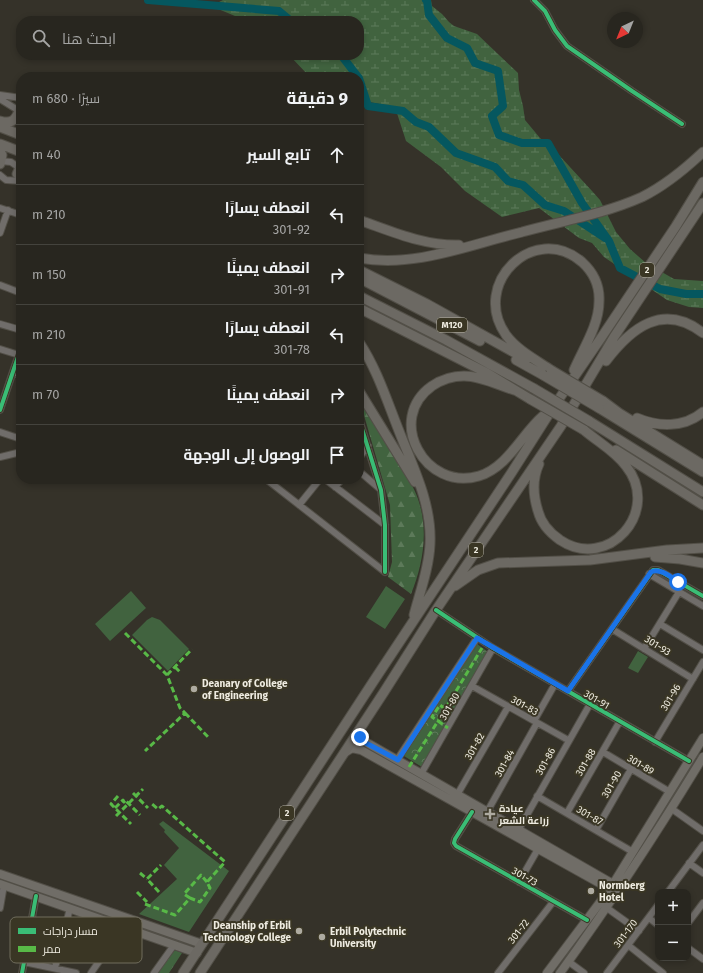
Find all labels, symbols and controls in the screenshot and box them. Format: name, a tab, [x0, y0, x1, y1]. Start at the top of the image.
north arrow	[607, 12, 643, 48]
search box	[16, 16, 364, 60]
icon: search	[30, 27, 52, 49]
text: ابحث هنا	[62, 30, 116, 48]
text: 9 دقيقة	[286, 88, 348, 109]
text: سيرًا · 680 m	[32, 91, 100, 106]
icon: ahead	[326, 144, 348, 166]
text: تابع السير	[247, 146, 310, 164]
text: 40 m	[32, 147, 61, 162]
text: انعطف يسارًا	[225, 199, 310, 217]
icon: left	[326, 204, 348, 226]
text: 210 m	[32, 207, 66, 222]
text: 301-92	[273, 222, 310, 237]
text: انعطف يمينًا	[226, 259, 310, 277]
road number: 2	[640, 263, 654, 277]
icon: right	[326, 264, 348, 286]
text: 150 m	[32, 267, 66, 282]
text: 301-91	[274, 282, 310, 297]
road number: M120	[437, 318, 467, 332]
text: انعطف يسارًا	[225, 319, 310, 337]
icon: left	[326, 324, 348, 346]
text: 210 m	[32, 327, 66, 342]
text: 301-78	[274, 342, 310, 357]
icon: right	[326, 384, 348, 406]
text: انعطف يمينًا	[226, 386, 310, 404]
text: 70 m	[32, 387, 59, 402]
icon: arrive	[326, 444, 348, 466]
text: الوصول إلى الوجهة	[183, 446, 310, 464]
road number: 2	[469, 543, 483, 557]
route start	[669, 573, 687, 591]
street label: 301-93	[642, 633, 673, 659]
place label: Deanary of College of Engineering	[202, 678, 288, 702]
street label: 301-96	[658, 682, 684, 713]
marker: Deanary of College of Engineering	[189, 684, 199, 694]
street label: 301-91	[581, 688, 612, 712]
street label: 301-80	[437, 690, 463, 722]
street label: 301-83	[509, 694, 540, 718]
route end	[351, 728, 369, 746]
street label: 301-82	[462, 731, 487, 762]
street label: 301-86	[533, 746, 558, 777]
street label: 301-88	[573, 746, 599, 778]
street label: 301-84	[492, 747, 518, 779]
street label: 301-89	[625, 752, 656, 778]
street label: 301-90	[599, 768, 625, 800]
place label: عيادة زراعة الشعر	[498, 803, 549, 827]
street label: 301-87	[574, 804, 605, 828]
road number: 2	[280, 806, 294, 820]
marker: عيادة زراعة الشعر	[484, 808, 496, 820]
street label: 301-73	[510, 865, 539, 889]
place label: Normberg Hotel	[599, 880, 645, 904]
marker: Normberg Hotel	[586, 886, 596, 896]
map controls	[655, 889, 691, 961]
button: +	[655, 889, 691, 925]
legend	[10, 917, 142, 963]
street label: 301-72	[506, 917, 532, 946]
street label: 301-170	[611, 917, 641, 950]
place label: Deanship of Erbil Technology College	[203, 920, 291, 944]
text: مسار دراجات	[43, 925, 98, 938]
button: −	[655, 925, 691, 961]
marker: Deanship of Erbil Technology College	[294, 926, 304, 936]
place label: Erbil Polytechnic University	[330, 926, 406, 950]
marker: Erbil Polytechnic University	[317, 932, 327, 942]
text: ممر	[42, 943, 61, 956]

